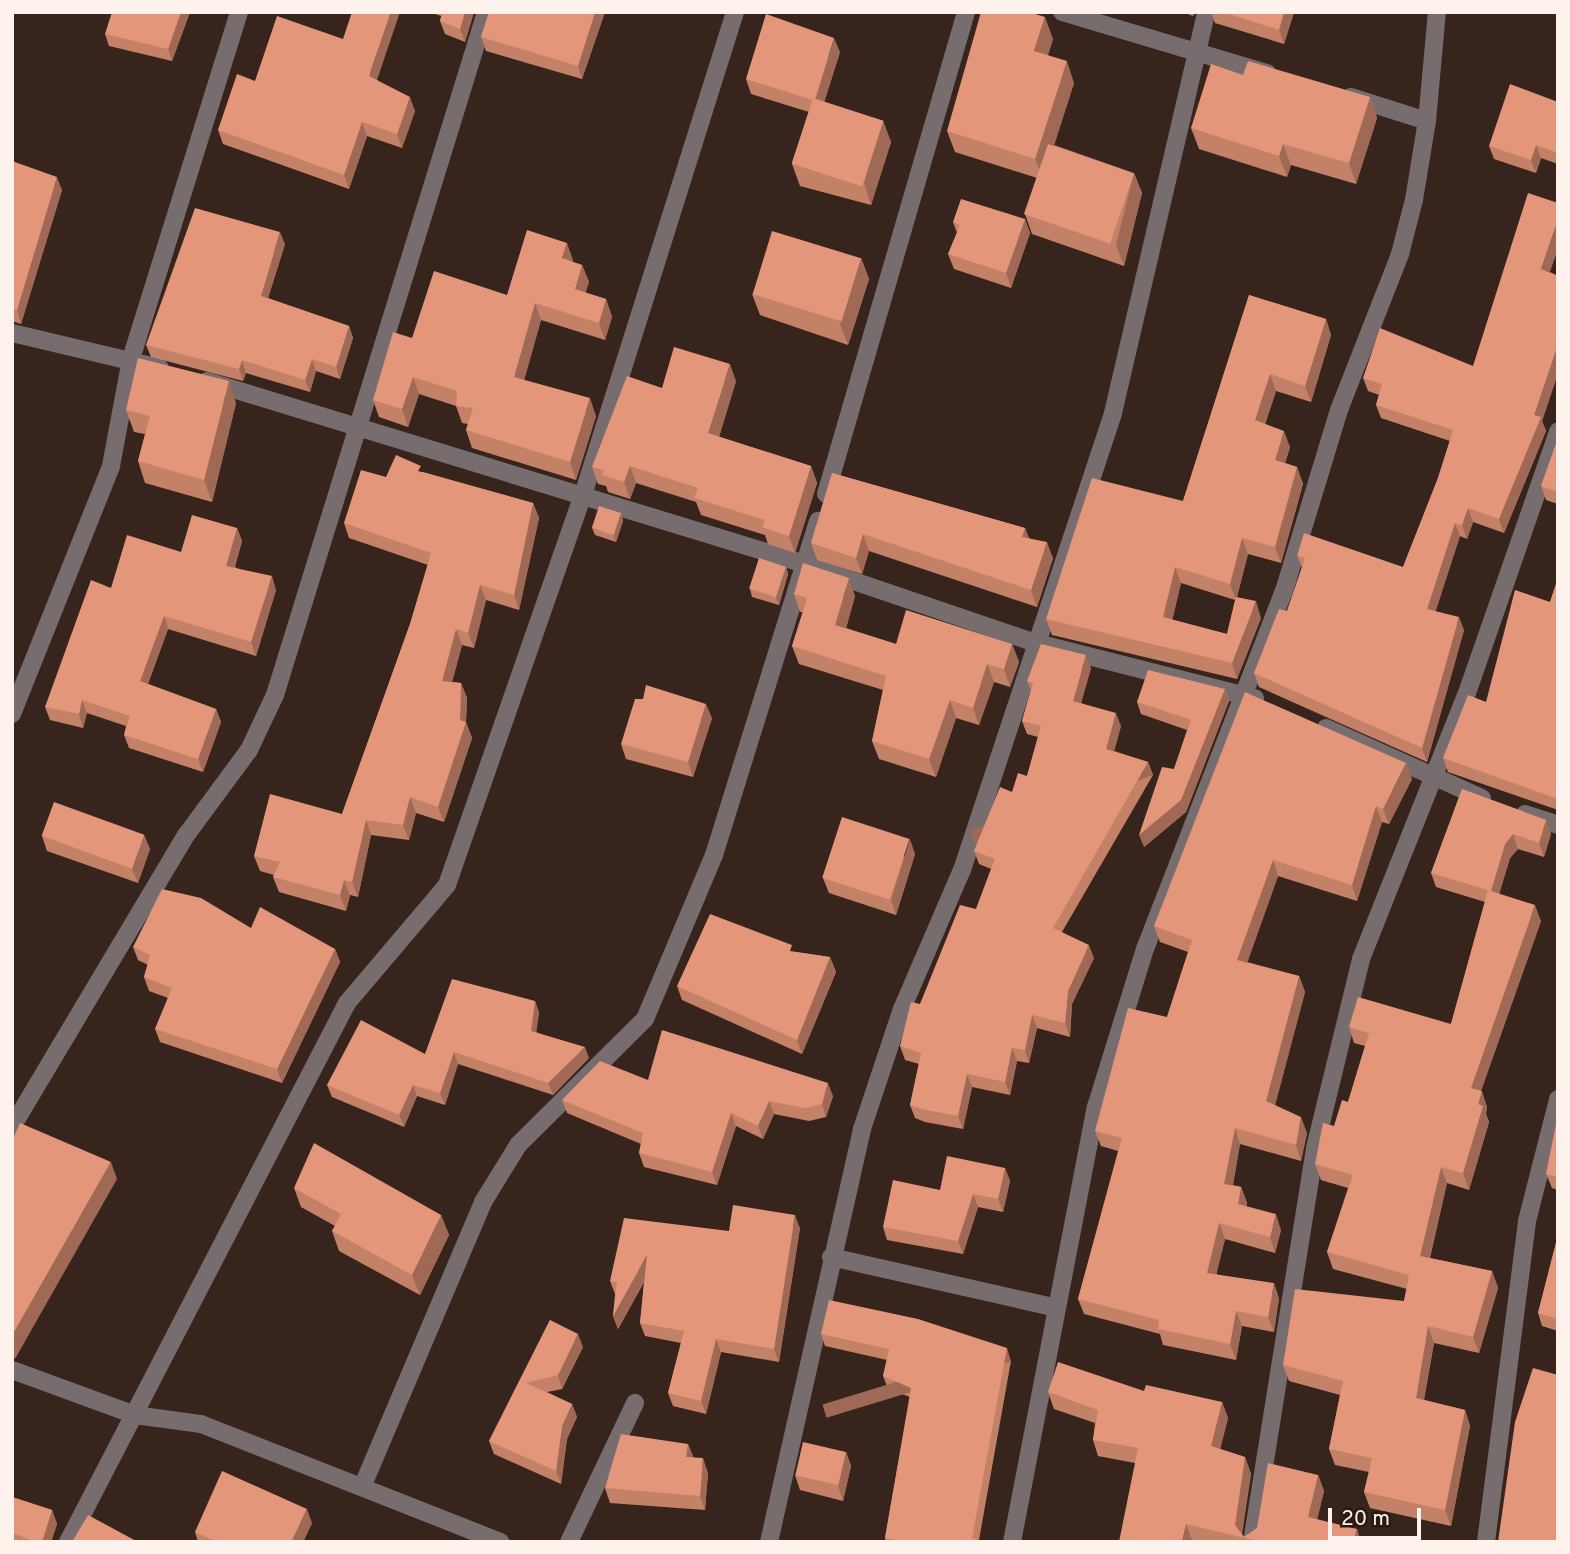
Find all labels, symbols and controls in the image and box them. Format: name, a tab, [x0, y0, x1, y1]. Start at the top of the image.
scale bar	[1332, 1494, 1425, 1538]
text: 20 m	[1341, 1506, 1390, 1533]

